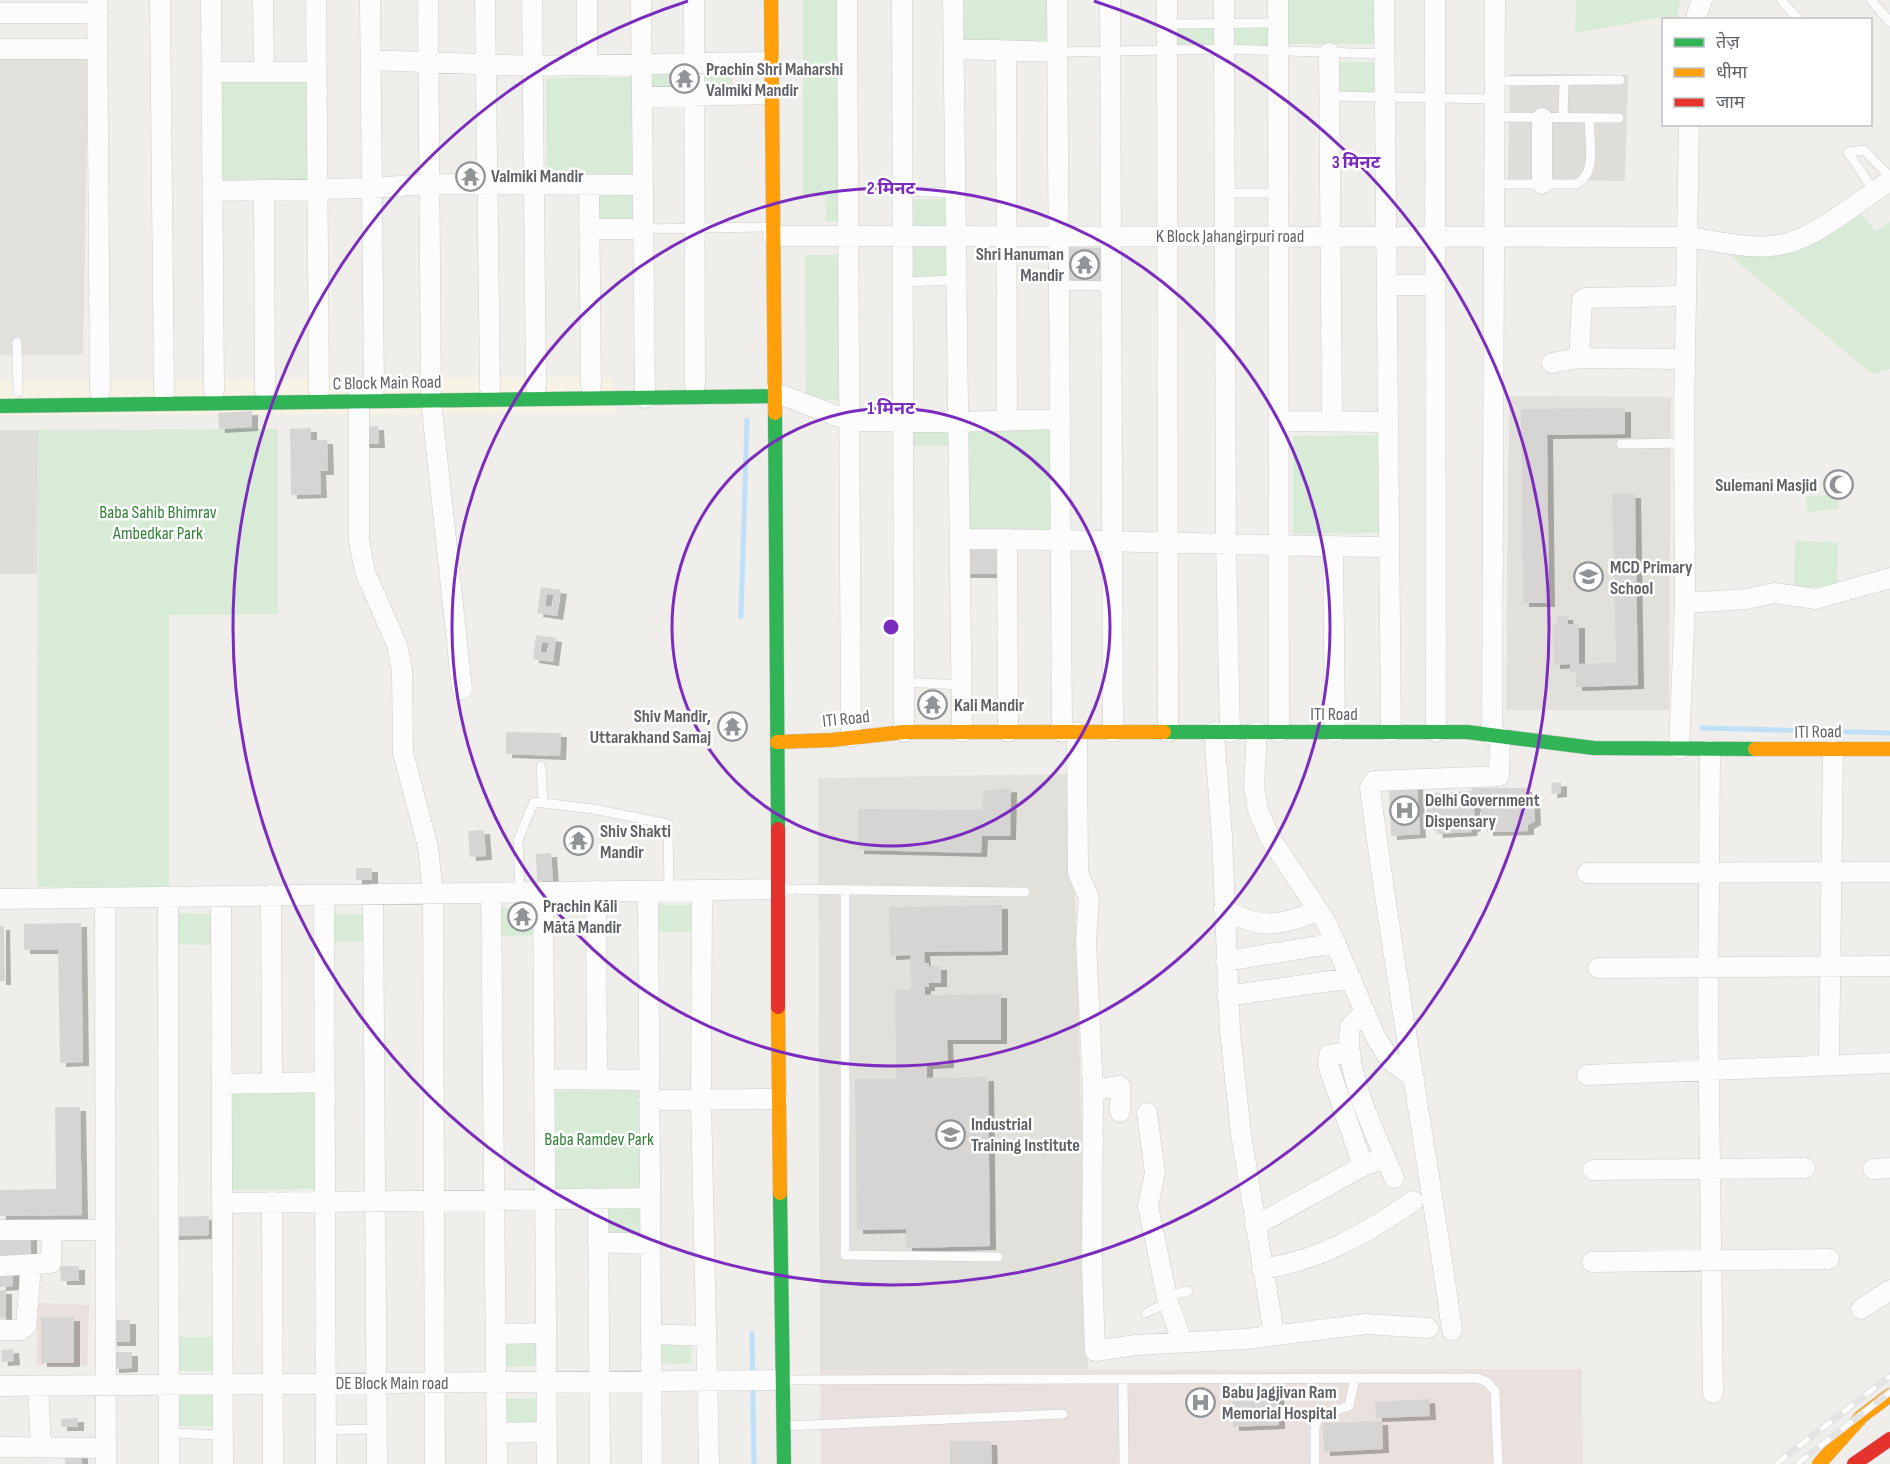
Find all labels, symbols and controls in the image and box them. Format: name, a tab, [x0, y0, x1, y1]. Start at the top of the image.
legend	[1662, 18, 1872, 126]
text: तेज़	[1716, 31, 1740, 53]
place label: Prachin Shri Maharshi Valmiki Mandir	[706, 59, 843, 101]
text: धीमा	[1716, 62, 1747, 83]
temple icon: Prachin Shri Maharshi Valmiki Mandir	[669, 63, 701, 95]
text: जाम	[1716, 92, 1746, 113]
text: 3 मिनट	[1332, 152, 1381, 173]
temple icon: Valmiki Mandir	[454, 160, 486, 192]
place label: Valmiki Mandir	[491, 166, 584, 187]
text: 2 मिनट	[867, 178, 916, 199]
street label: K Block Jahangirpuri road	[1156, 226, 1304, 247]
place label: Shri Hanuman Mandir	[976, 244, 1064, 286]
temple icon: Shri Hanuman Mandir	[1069, 248, 1101, 280]
street label: C Block Main Road	[332, 372, 442, 394]
text: 1 मिनट	[867, 398, 915, 419]
mosque icon: Sulemani Masjid	[1822, 469, 1854, 501]
place label: Sulemani Masjid	[1715, 475, 1817, 496]
park label: Baba Sahib Bhimrav Ambedkar Park	[99, 502, 217, 544]
place label: MCD Primary School	[1610, 557, 1693, 599]
school or university icon: MCD Primary School	[1573, 561, 1605, 593]
centre of rings	[881, 617, 901, 637]
temple icon: Kali Mandir	[917, 689, 949, 721]
place label: Kali Mandir	[954, 695, 1025, 716]
street label: ITI Road	[1310, 704, 1358, 725]
place label: Shiv Mandir, Uttarakhand Samaj	[590, 706, 711, 748]
street label: ITI Road	[821, 706, 871, 732]
temple icon: Shiv Mandir, Uttarakhand Samaj	[716, 710, 748, 742]
street label: ITI Road	[1794, 721, 1842, 743]
place label: Delhi Government Dispensary	[1425, 790, 1540, 832]
hospital icon: Delhi Government Dispensary	[1388, 794, 1420, 826]
place label: Shiv Shakti Mandir	[600, 821, 671, 863]
temple icon: Shiv Shakti Mandir	[563, 825, 595, 857]
place label: Prachin Kāli Mātā Mandir	[543, 896, 622, 938]
temple icon: Prachin Kāli Mātā Mandir	[506, 900, 538, 932]
place label: Industrial Training Institute	[971, 1114, 1080, 1156]
school or university icon: Industrial Training Institute	[934, 1118, 966, 1150]
park label: Baba Ramdev Park	[544, 1129, 654, 1150]
street label: DE Block Main road	[335, 1373, 449, 1394]
place label: Babu Jagjivan Ram Memorial Hospital	[1222, 1382, 1337, 1424]
hospital icon: Babu Jagjivan Ram Memorial Hospital	[1185, 1386, 1217, 1418]

